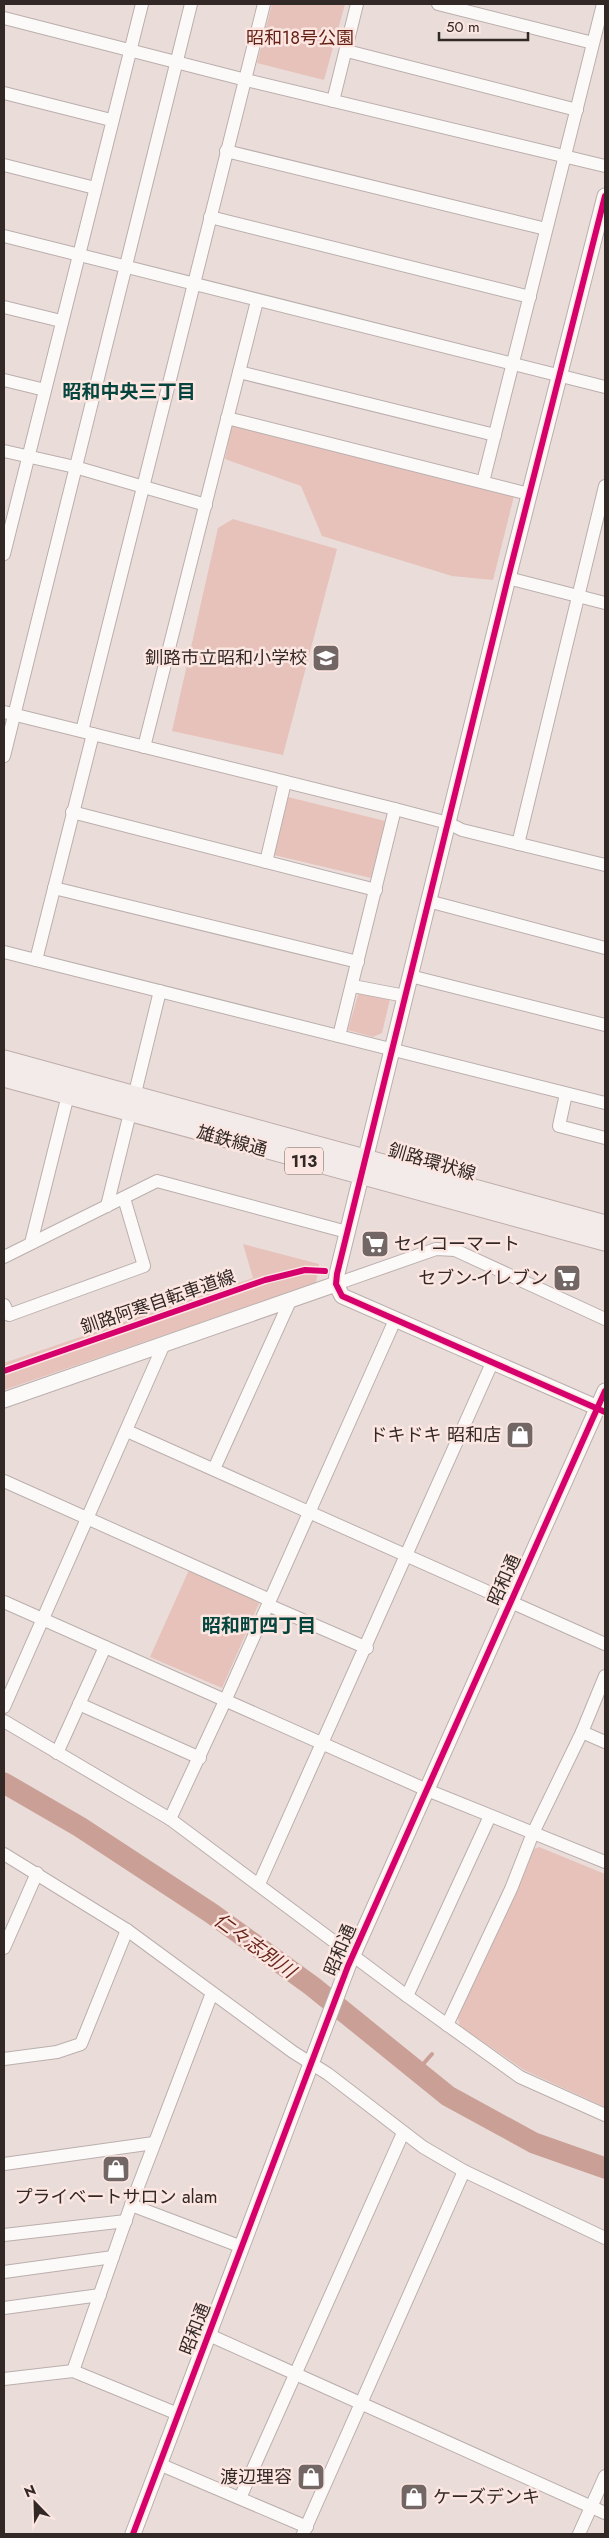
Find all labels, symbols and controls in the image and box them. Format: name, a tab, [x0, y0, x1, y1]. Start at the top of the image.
scale bar	[439, 10, 528, 42]
text: 50 m	[446, 16, 480, 38]
park label: 昭和18号公園	[246, 25, 354, 51]
district label: 昭和中央三丁目	[62, 378, 196, 405]
school or university icon: 釧路市立昭和小学校	[311, 643, 341, 673]
place label: 釧路市立昭和小学校	[145, 645, 307, 671]
street label: 雄鉄線通	[194, 1119, 270, 1163]
street label: 釧路環状線	[385, 1137, 479, 1187]
road number: 113	[285, 1148, 323, 1174]
supermarket icon: セイコーマート	[360, 1229, 390, 1259]
place label: セイコーマート	[394, 1231, 520, 1257]
street label: 釧路阿寒自転車道線	[77, 1263, 239, 1341]
supermarket icon: セブン-イレブン	[552, 1263, 582, 1293]
place label: セブン-イレブン	[418, 1265, 548, 1291]
shop icon: ドキドキ 昭和店	[505, 1420, 535, 1450]
place label: ドキドキ 昭和店	[370, 1422, 501, 1448]
street label: 昭和通	[481, 1550, 527, 1610]
district label: 昭和町四丁目	[202, 1612, 316, 1639]
water label: 仁々志別川	[208, 1907, 303, 1985]
street label: 昭和通	[317, 1920, 363, 1980]
shop icon: プライベートサロン alam	[101, 2154, 131, 2184]
place label: プライベートサロン alam	[15, 2184, 217, 2210]
street label: 昭和通	[173, 2299, 217, 2359]
shop icon: 渡辺理容	[296, 2462, 326, 2492]
place label: 渡辺理容	[220, 2464, 292, 2490]
north arrow	[10, 2478, 60, 2528]
text: N	[21, 2480, 39, 2502]
shop icon: ケーズデンキ	[399, 2482, 429, 2512]
place label: ケーズデンキ	[433, 2484, 540, 2510]

